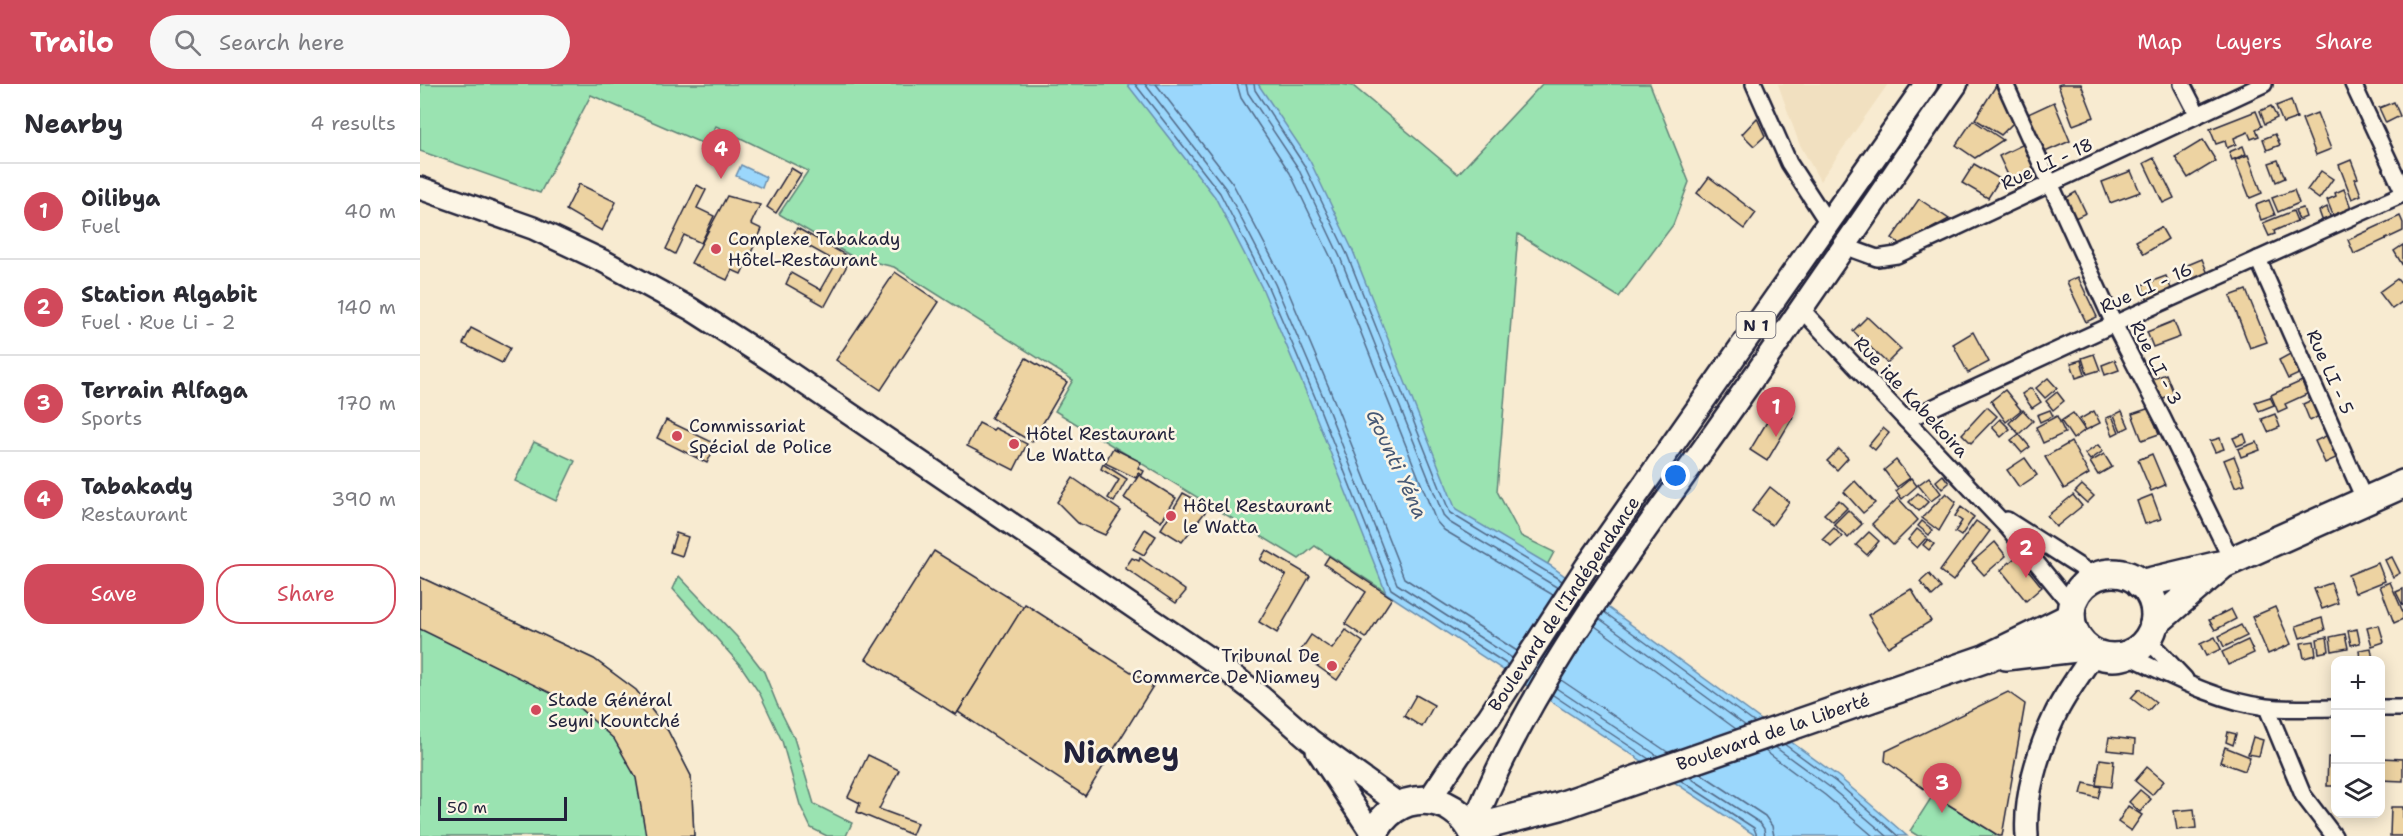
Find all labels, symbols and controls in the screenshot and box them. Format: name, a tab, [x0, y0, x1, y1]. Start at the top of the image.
search box	[150, 15, 570, 69]
text: Trailo	[30, 23, 114, 61]
icon: search	[171, 26, 204, 59]
text: Search here	[219, 28, 345, 57]
text: Map	[2137, 28, 2182, 56]
text: Layers	[2215, 28, 2282, 56]
text: Share	[2315, 28, 2373, 56]
text: Nearby	[24, 106, 123, 141]
text: 4 results	[310, 110, 396, 136]
pin: 4	[702, 130, 740, 179]
street label: Rue LI - 18	[1997, 132, 2097, 196]
text: Oilibya	[81, 184, 160, 213]
text: 1	[39, 198, 48, 224]
text: 40 m	[344, 198, 396, 224]
text: Fuel	[81, 213, 120, 239]
place label: Complexe Tabakady Hôtel-Restaurant	[728, 227, 900, 272]
marker: Complexe Tabakady Hôtel-Restaurant	[709, 242, 723, 256]
street label: Rue LI - 16	[2096, 257, 2196, 319]
text: Station Algabit	[81, 280, 257, 309]
text: 2	[37, 294, 51, 320]
text: 140 m	[337, 294, 396, 320]
text: Fuel · Rue Li - 2	[81, 309, 236, 335]
road number: N 1	[1736, 312, 1776, 338]
street label: Rue LI - 3	[2124, 317, 2188, 409]
street label: Rue LI - 5	[2301, 326, 2359, 418]
street label: Rue ide Kabekoira	[1849, 331, 1973, 463]
text: Terrain Alfaga	[81, 376, 248, 405]
pin: 1	[1756, 388, 1796, 437]
text: 3	[37, 390, 51, 416]
text: 170 m	[337, 390, 396, 416]
text: Sports	[81, 405, 142, 431]
water label: Gounti Yéna	[1360, 405, 1434, 523]
place label: Commissariat Spécial de Police	[689, 414, 832, 459]
place label: Hôtel Restaurant Le Watta	[1026, 422, 1175, 467]
marker: Commissariat Spécial de Police	[670, 429, 684, 443]
marker: Hôtel Restaurant Le Watta	[1007, 437, 1021, 451]
your location	[1661, 461, 1690, 490]
text: Tabakady	[81, 472, 193, 501]
text: 4	[37, 486, 51, 512]
text: 390 m	[331, 486, 396, 512]
street label: Boulevard de l'Indépendance	[1483, 492, 1645, 716]
place label: Hôtel Restaurant le Watta	[1183, 494, 1332, 539]
text: Restaurant	[81, 501, 188, 527]
marker: Hôtel Restaurant le Watta	[1164, 509, 1178, 523]
pin: 2	[2006, 528, 2046, 578]
button: Save	[24, 564, 204, 624]
button: Share	[216, 564, 396, 624]
place label: Tribunal De Commerce De Niamey	[1132, 644, 1320, 689]
map controls	[2331, 656, 2385, 818]
button: +	[2331, 656, 2385, 710]
marker: Tribunal De Commerce De Niamey	[1325, 659, 1339, 673]
place label: Stade Général Seyni Kountché	[548, 688, 680, 733]
street label: Boulevard de la Liberté	[1673, 688, 1873, 776]
marker: Stade Général Seyni Kountché	[529, 703, 543, 717]
button: −	[2331, 710, 2385, 764]
district label: Niamey	[1063, 732, 1179, 773]
pin: 3	[1922, 764, 1961, 813]
button: layers	[2331, 764, 2385, 818]
scale bar	[438, 794, 567, 822]
text: 50 m	[447, 797, 487, 818]

